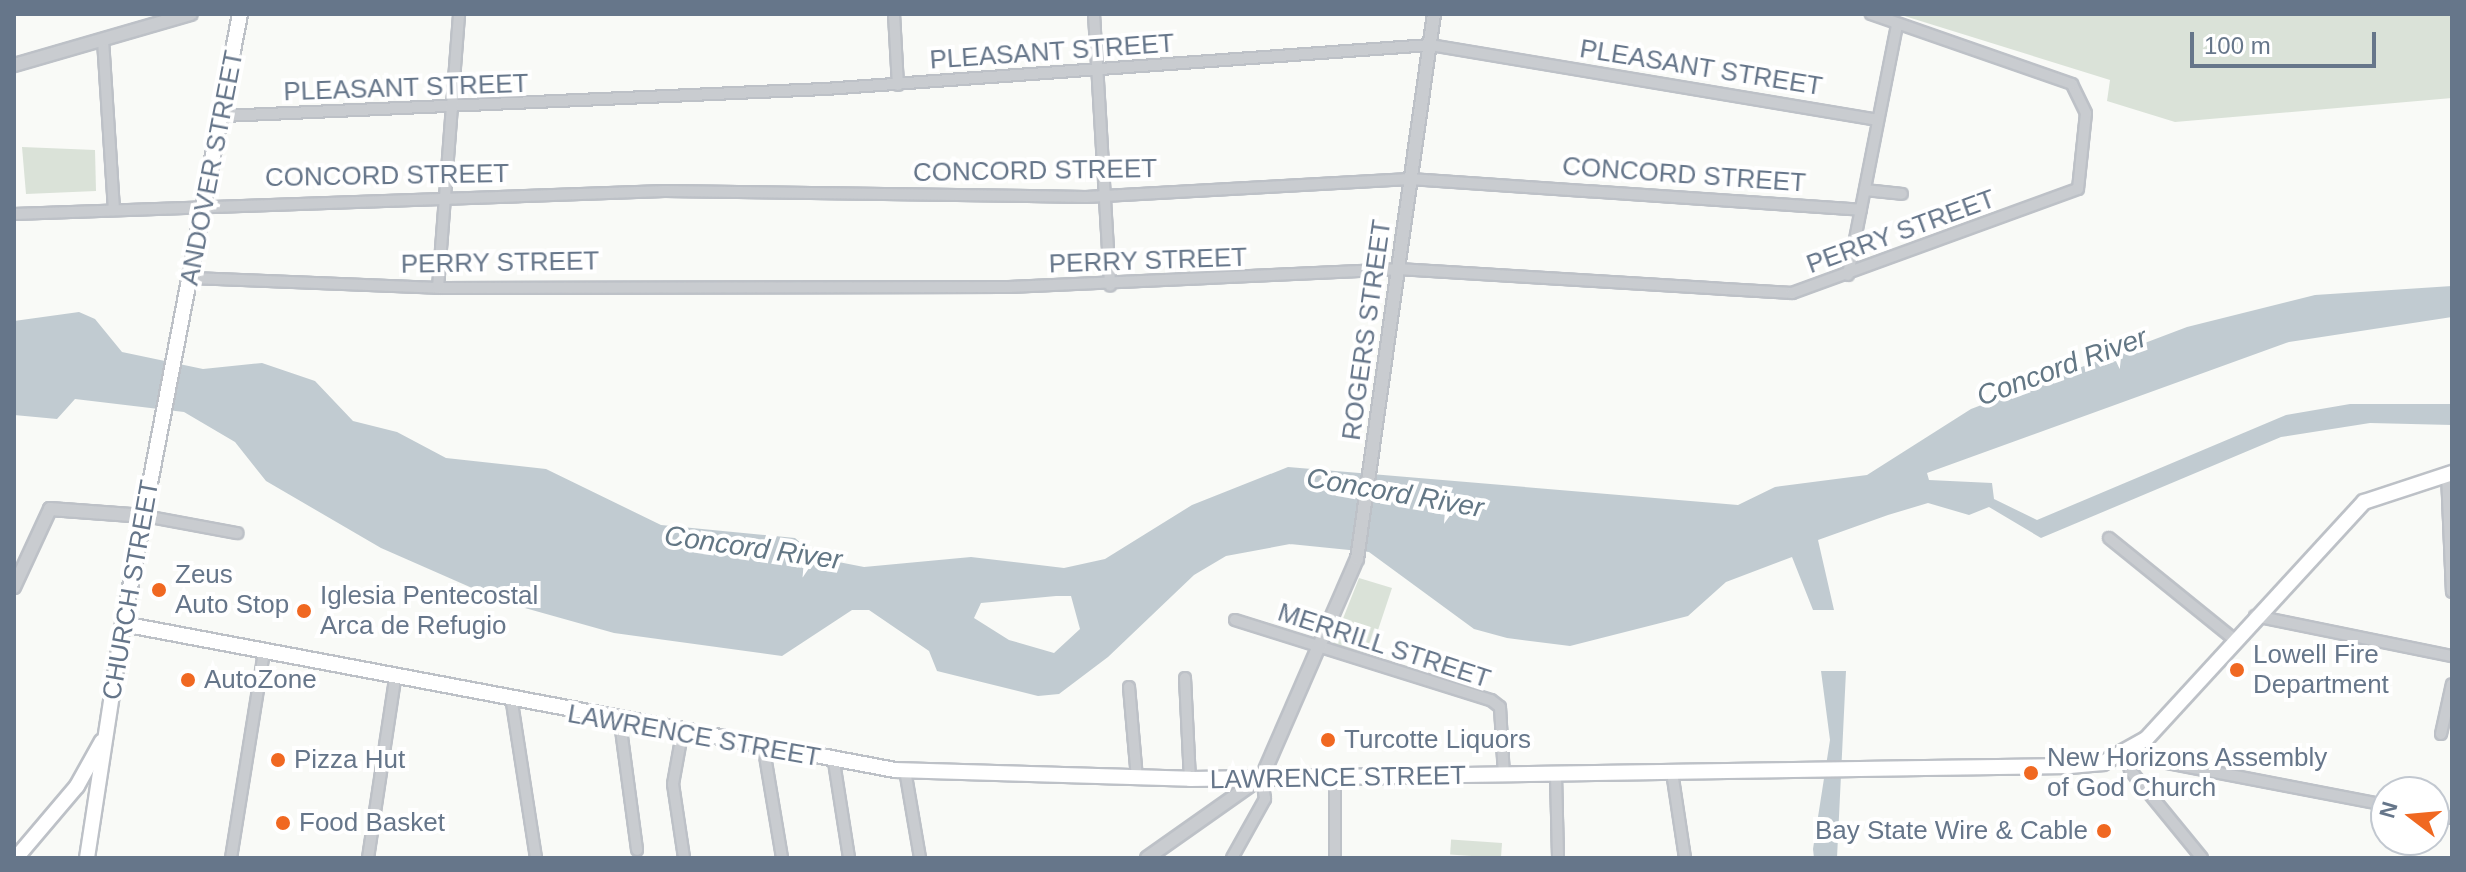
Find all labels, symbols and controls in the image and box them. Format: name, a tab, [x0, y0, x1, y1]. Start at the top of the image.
scale bar	[2194, 16, 2380, 66]
street label: PLEASANT STREET	[928, 28, 1176, 76]
text: 100 m	[2204, 32, 2271, 59]
street label: PLEASANT STREET	[1577, 33, 1825, 103]
street label: ANDOVER STREET	[174, 48, 250, 288]
street label: PLEASANT STREET	[283, 68, 529, 108]
street label: CONCORD STREET	[1561, 151, 1807, 199]
street label: CONCORD STREET	[913, 153, 1157, 189]
street label: CONCORD STREET	[265, 158, 509, 194]
street label: PERRY STREET	[1802, 183, 2000, 281]
street label: ROGERS STREET	[1336, 218, 1398, 442]
street label: PERRY STREET	[1048, 242, 1248, 280]
street label: PERRY STREET	[400, 246, 600, 280]
water label: Concord River	[1972, 321, 2152, 413]
water label: Concord River	[1304, 461, 1486, 525]
street label: CHURCH STREET	[96, 478, 166, 702]
water label: Concord River	[662, 519, 844, 577]
place label: Zeus Auto Stop	[175, 559, 289, 620]
place label: Iglesia Pentecostal Arca de Refugio	[320, 580, 538, 642]
marker: Zeus Auto Stop	[150, 581, 168, 599]
street label: MERRILL STREET	[1273, 597, 1495, 695]
marker: Iglesia Pentecostal Arca de Refugio	[295, 602, 313, 620]
place label: Lowell Fire Department	[2253, 639, 2389, 700]
marker: Lowell Fire Department	[2228, 661, 2246, 679]
place label: AutoZone	[204, 664, 317, 696]
marker: AutoZone	[179, 671, 197, 689]
street label: LAWRENCE STREET	[565, 698, 823, 774]
place label: Turcotte Liquors	[1344, 724, 1531, 756]
marker: Turcotte Liquors	[1319, 731, 1337, 749]
place label: New Horizons Assembly of God Church	[2047, 742, 2329, 804]
place label: Pizza Hut	[294, 744, 405, 776]
marker: Pizza Hut	[269, 751, 287, 769]
street label: LAWRENCE STREET	[1210, 760, 1466, 796]
marker: New Horizons Assembly of God Church	[2022, 764, 2040, 782]
north arrow	[2370, 776, 2450, 856]
text: N	[2374, 799, 2403, 821]
place label: Food Basket	[299, 807, 445, 839]
marker: Food Basket	[274, 814, 292, 832]
place label: Bay State Wire & Cable	[1815, 815, 2088, 847]
marker: Bay State Wire & Cable	[2095, 822, 2113, 840]

